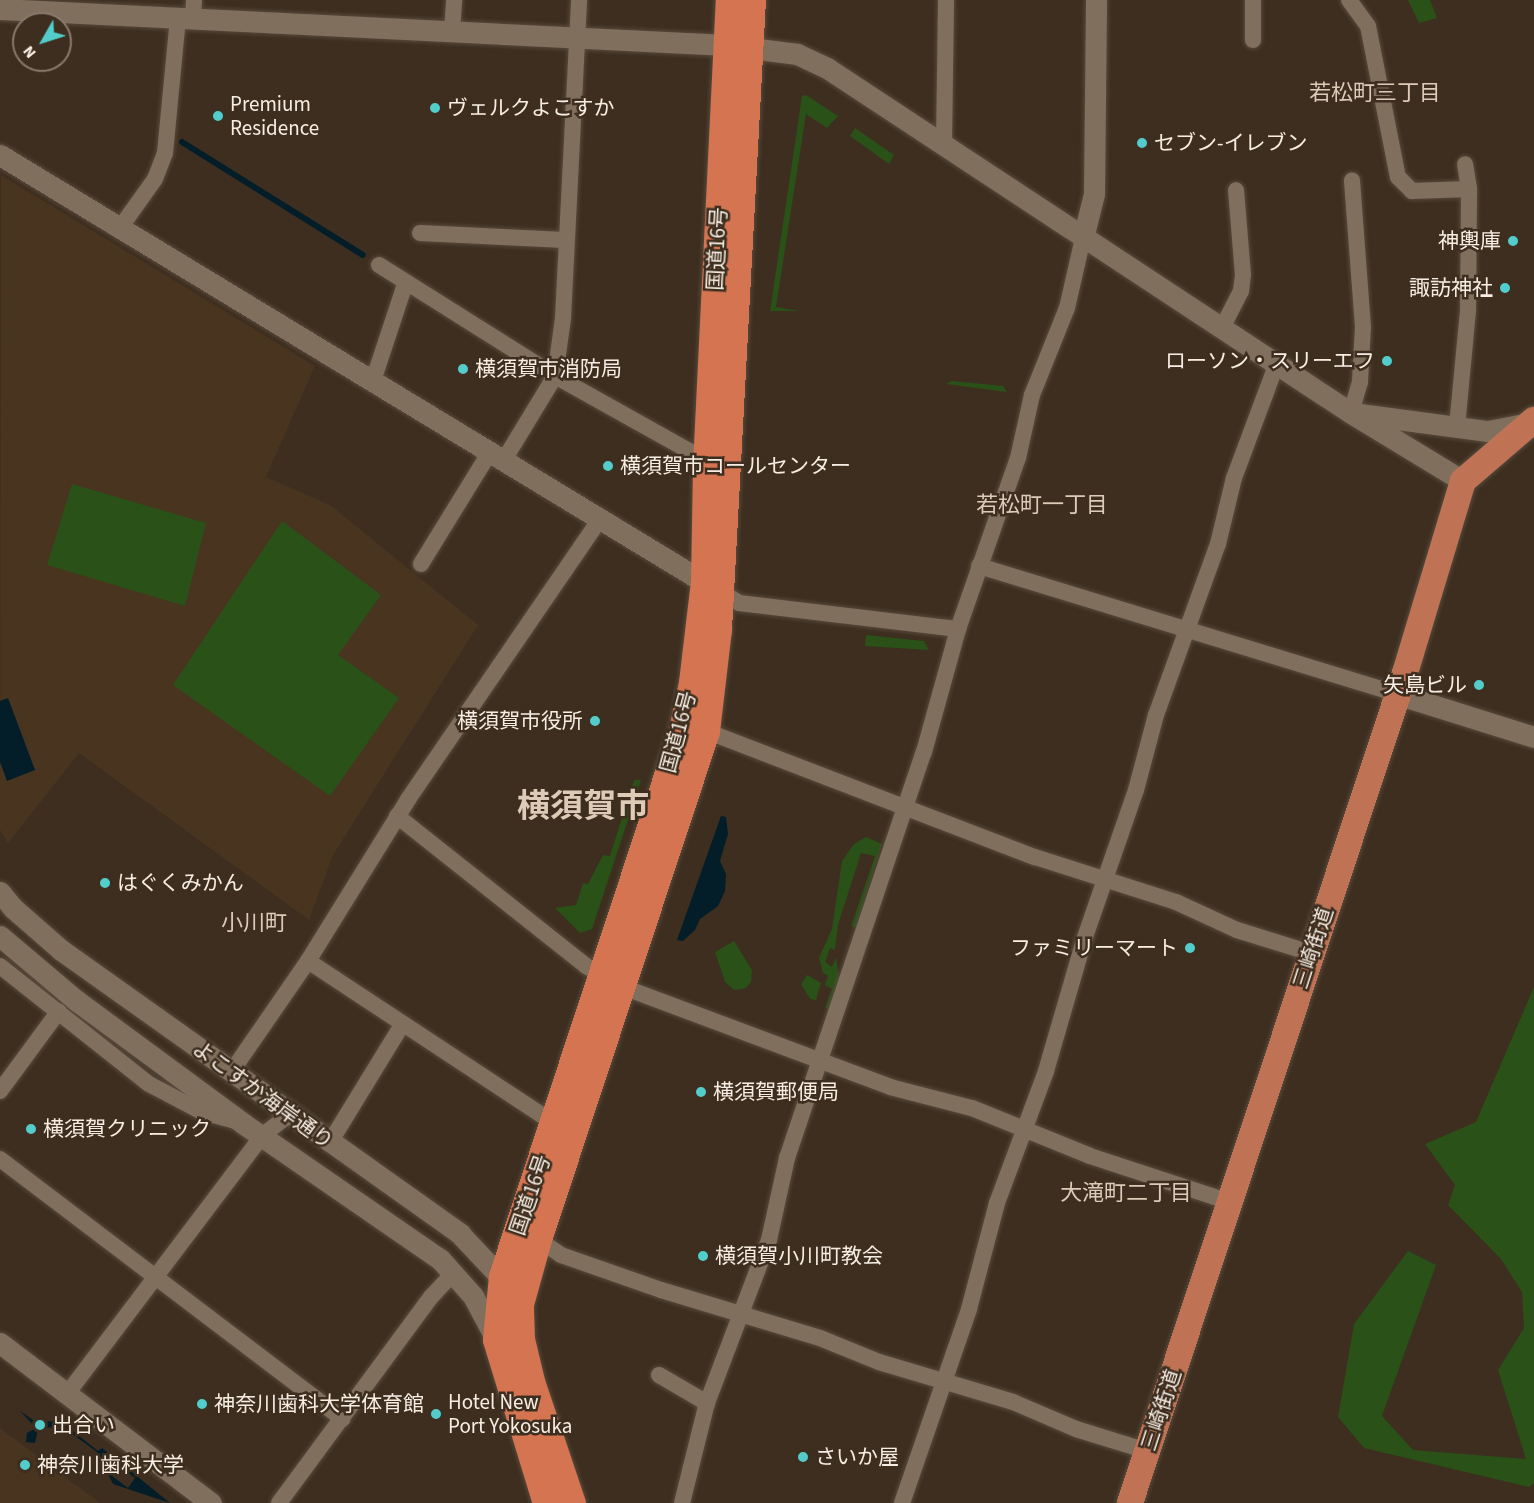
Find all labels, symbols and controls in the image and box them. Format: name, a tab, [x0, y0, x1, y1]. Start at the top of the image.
north arrow	[12, 12, 72, 72]
text: N	[18, 41, 41, 63]
district label: 若松町三丁目	[1309, 81, 1441, 107]
place label: Premium Residence	[230, 91, 319, 141]
place label: ヴェルクよこすか	[447, 95, 615, 121]
marker: ヴェルクよこすか	[428, 101, 442, 115]
marker: Premium Residence	[211, 109, 225, 123]
place label: セブン-イレブン	[1154, 130, 1308, 156]
marker: セブン-イレブン	[1135, 136, 1149, 150]
street label: 国道16号	[702, 206, 732, 292]
place label: 神輿庫	[1438, 228, 1501, 254]
marker: 神輿庫	[1506, 234, 1520, 248]
place label: 諏訪神社	[1409, 275, 1493, 301]
marker: 諏訪神社	[1498, 281, 1512, 295]
place label: ローソン・スリーエフ	[1165, 348, 1375, 374]
marker: ローソン・スリーエフ	[1380, 354, 1394, 368]
place label: 横須賀市消防局	[475, 356, 622, 382]
marker: 横須賀市消防局	[456, 362, 470, 376]
place label: 横須賀市コールセンター	[620, 453, 851, 479]
marker: 横須賀市コールセンター	[601, 459, 615, 473]
district label: 若松町一丁目	[976, 493, 1108, 519]
place label: 矢島ビル	[1383, 672, 1467, 698]
marker: 矢島ビル	[1472, 678, 1486, 692]
street label: 国道16号	[655, 688, 701, 776]
place label: 横須賀市役所	[457, 708, 583, 734]
marker: 横須賀市役所	[588, 714, 602, 728]
district label: 横須賀市	[517, 787, 649, 827]
place label: はぐくみかん	[117, 870, 243, 896]
marker: はぐくみかん	[98, 876, 112, 890]
street label: 三崎街道	[1288, 904, 1338, 992]
district label: 小川町	[221, 911, 287, 937]
place label: ファミリーマート	[1010, 935, 1178, 961]
marker: ファミリーマート	[1183, 941, 1197, 955]
street label: よこすか海岸通り	[188, 1035, 338, 1155]
place label: 横須賀郵便局	[713, 1079, 839, 1105]
marker: 横須賀郵便局	[694, 1085, 708, 1099]
place label: 横須賀クリニック	[43, 1116, 211, 1142]
marker: 横須賀クリニック	[24, 1122, 38, 1136]
street label: 国道16号	[504, 1151, 556, 1239]
district label: 大滝町二丁目	[1060, 1181, 1192, 1207]
place label: 横須賀小川町教会	[715, 1243, 883, 1269]
marker: 横須賀小川町教会	[696, 1249, 710, 1263]
street label: 三崎街道	[1136, 1366, 1186, 1454]
place label: Hotel New Port Yokosuka	[448, 1389, 572, 1439]
place label: 神奈川歯科大学体育館	[214, 1391, 424, 1417]
marker: 神奈川歯科大学体育館	[195, 1397, 209, 1411]
marker: Hotel New Port Yokosuka	[429, 1407, 443, 1421]
place label: 出合い	[52, 1412, 115, 1438]
marker: 出合い	[33, 1418, 47, 1432]
place label: さいか屋	[815, 1444, 899, 1470]
marker: さいか屋	[796, 1450, 810, 1464]
place label: 神奈川歯科大学	[37, 1452, 184, 1478]
marker: 神奈川歯科大学	[18, 1458, 32, 1472]

